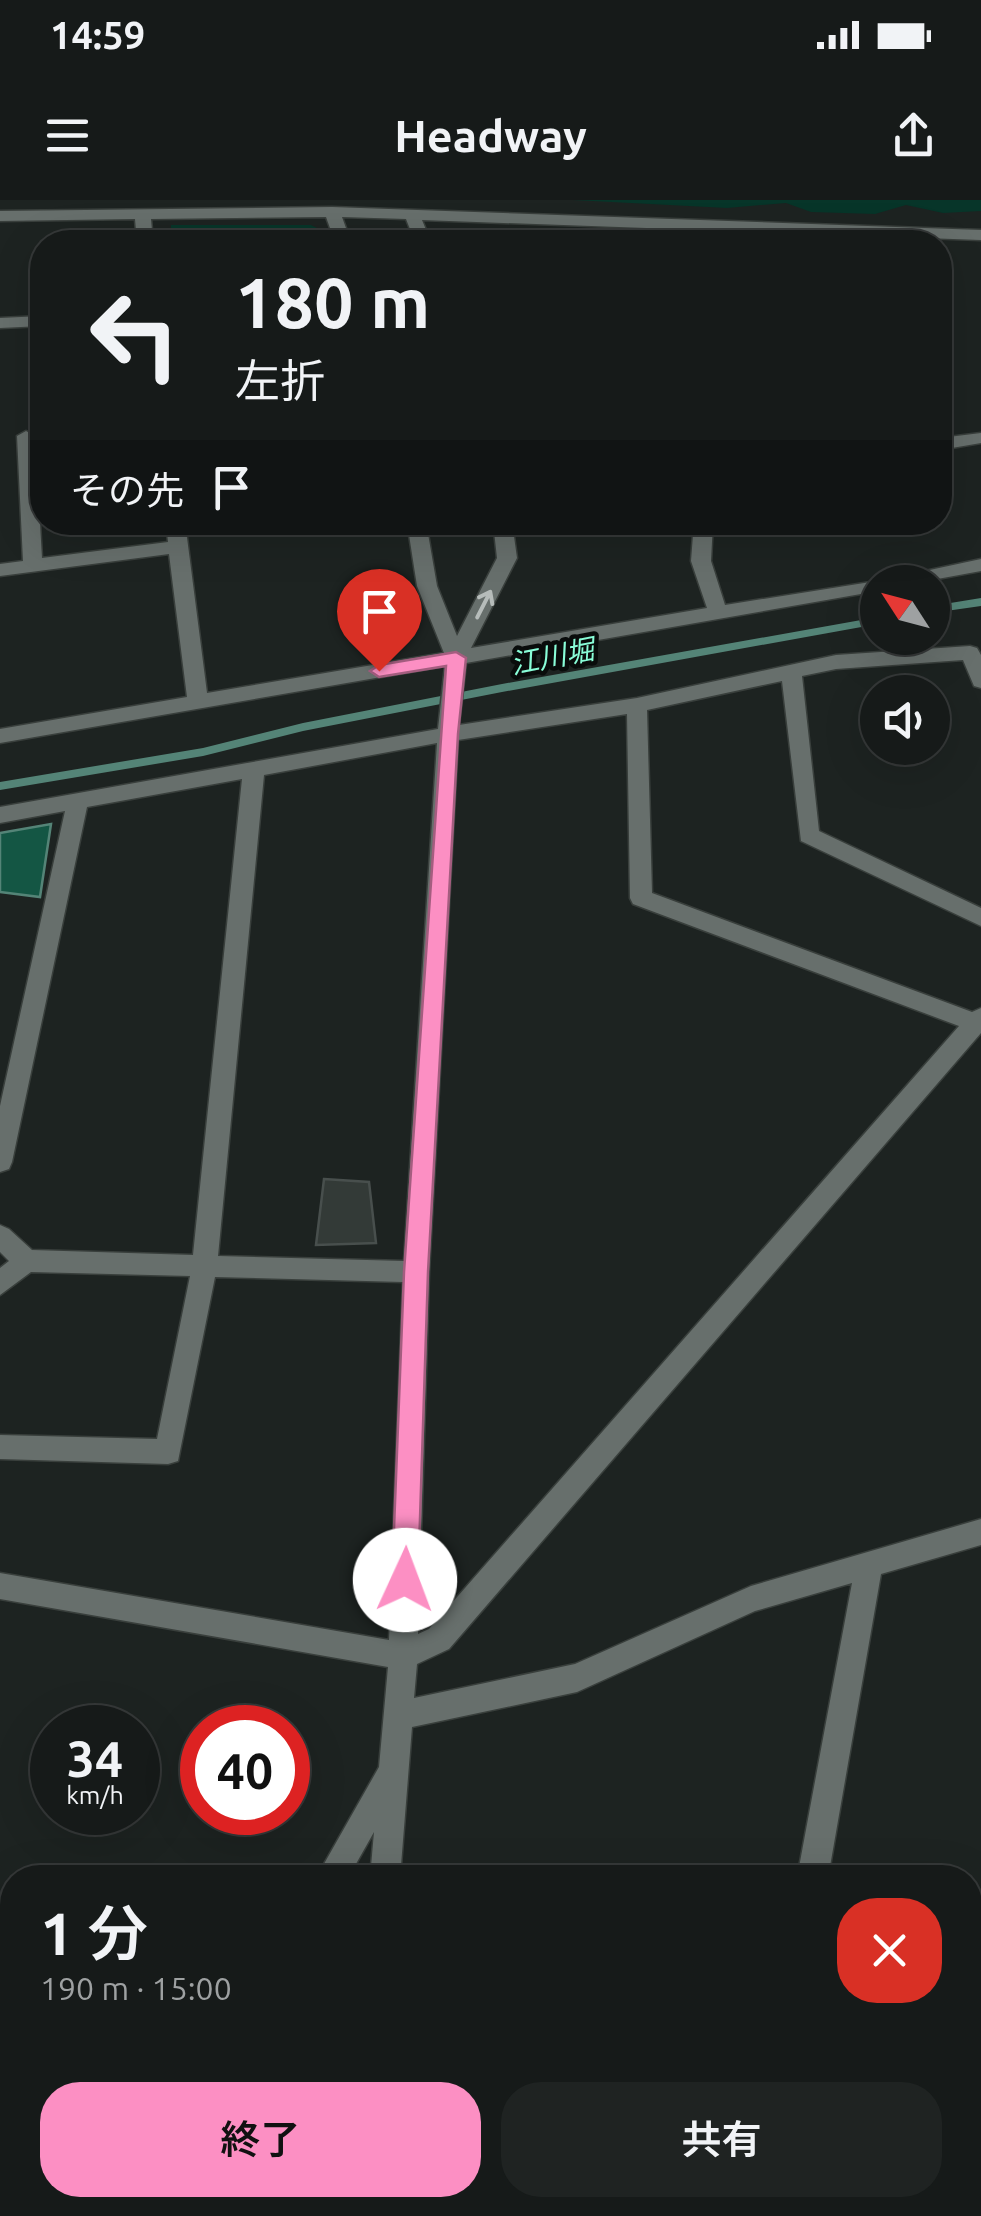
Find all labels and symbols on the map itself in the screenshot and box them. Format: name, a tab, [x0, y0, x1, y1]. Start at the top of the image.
north arrow	[860, 565, 950, 655]
pin	[337, 569, 422, 672]
one-way arrow	[475, 590, 494, 620]
water label: 江川堀	[508, 632, 600, 679]
position arrow	[353, 1528, 457, 1632]
speed limit sign: 40	[180, 1705, 310, 1835]

